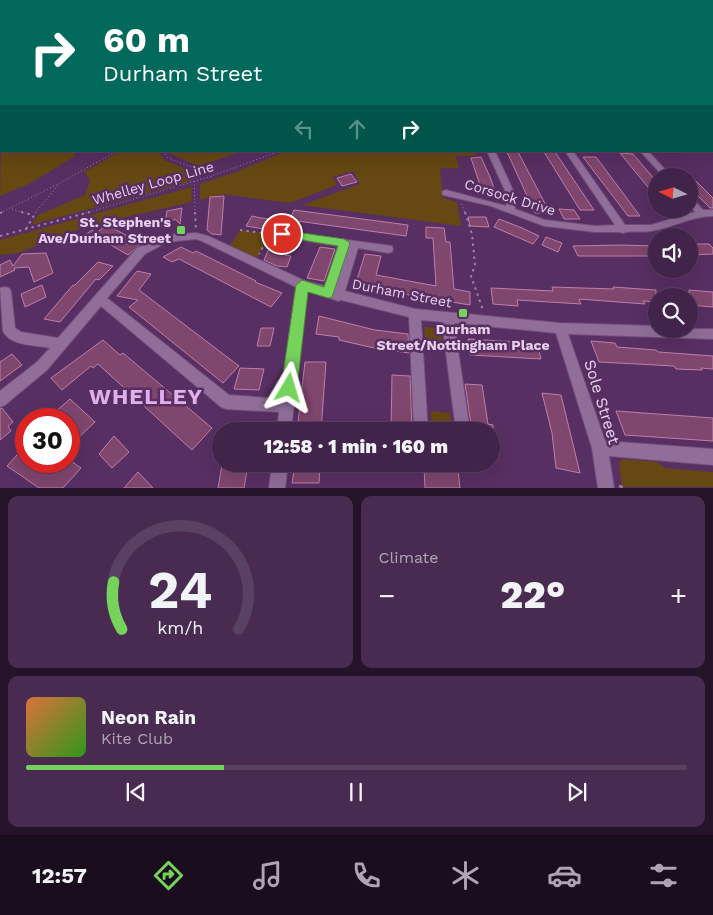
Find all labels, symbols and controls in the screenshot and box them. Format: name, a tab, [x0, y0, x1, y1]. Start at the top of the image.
text: 60 m	[103, 19, 190, 61]
icon: right	[20, 20, 85, 85]
text: Durham Street	[103, 61, 262, 86]
icon: left	[290, 115, 318, 143]
icon: ahead	[343, 115, 371, 143]
icon: right	[396, 115, 424, 143]
street label: Whelley Loop Line	[90, 158, 216, 208]
north arrow	[648, 168, 698, 218]
map controls	[648, 168, 698, 338]
street label: Corsock Drive	[463, 176, 557, 218]
pin	[261, 213, 303, 255]
place label: St. Stephen's Ave/Durham Street	[38, 214, 172, 246]
icon: arrive	[268, 220, 296, 248]
marker: St. Stephen's Ave/Durham Street	[175, 224, 187, 236]
button: sound	[648, 228, 698, 278]
street label: Durham Street	[351, 275, 453, 311]
button: search	[648, 288, 698, 338]
marker: Durham Street/Nottingham Place	[457, 307, 469, 319]
place label: Durham Street/Nottingham Place	[376, 321, 550, 353]
street label: Sole Street	[580, 357, 624, 447]
position arrow	[262, 361, 314, 413]
district label: WHELLEY	[89, 384, 203, 409]
speed limit sign: 30	[15, 408, 80, 473]
text: 12:58 · 1 min · 160 m	[264, 435, 448, 458]
text: Climate	[379, 548, 439, 567]
text: 24	[148, 560, 212, 621]
text: 22°	[500, 573, 565, 617]
text: −	[379, 579, 395, 612]
text: +	[670, 579, 687, 612]
text: km/h	[157, 617, 203, 638]
text: Neon Rain	[101, 706, 196, 729]
text: Kite Club	[101, 729, 173, 748]
icon: previous	[122, 778, 150, 806]
icon: pause	[342, 778, 370, 806]
icon: next	[563, 778, 591, 806]
icon: directions	[151, 858, 186, 893]
icon: music	[250, 858, 285, 893]
icon: phone	[349, 858, 384, 893]
icon: climate	[448, 858, 483, 893]
icon: car	[547, 858, 582, 893]
icon: filters	[646, 858, 681, 893]
text: 12:57	[32, 863, 87, 888]

